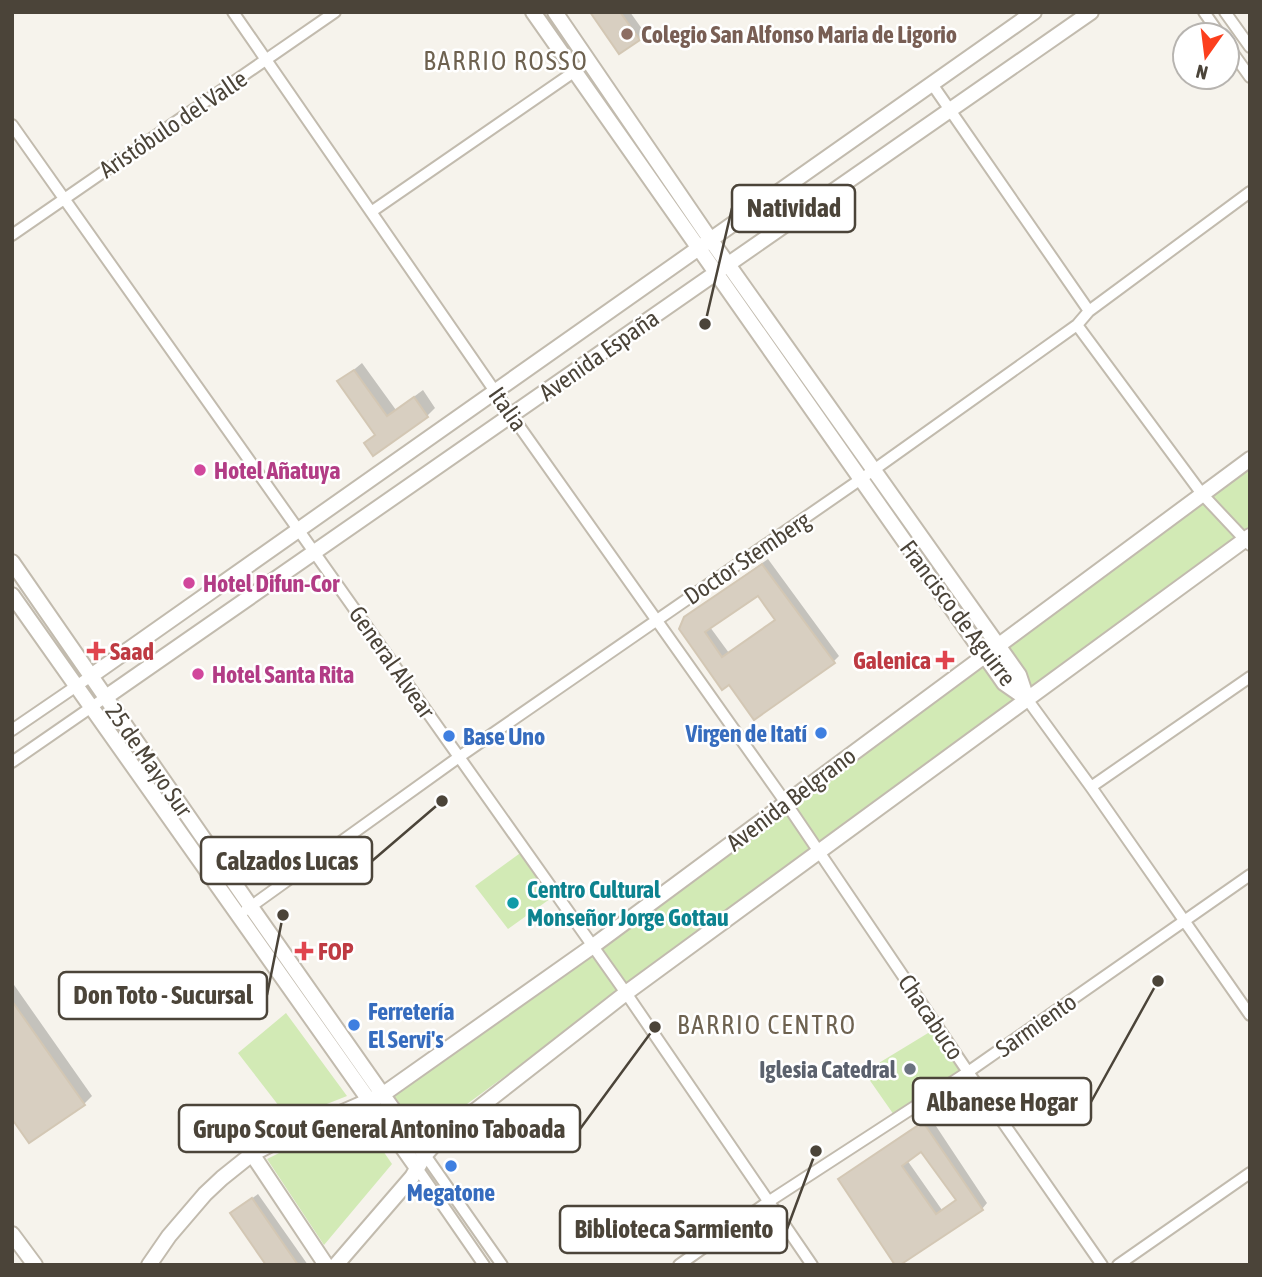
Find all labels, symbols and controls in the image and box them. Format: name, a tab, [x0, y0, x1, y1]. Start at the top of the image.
place label: Colegio San Alfonso Maria de Ligorio	[641, 21, 957, 48]
north arrow	[1171, 21, 1241, 91]
marker: Colegio San Alfonso Maria de Ligorio	[619, 26, 635, 42]
district label: BARRIO ROSSO	[423, 46, 589, 76]
text: N	[1194, 60, 1210, 85]
street label: Aristóbulo del Valle	[94, 65, 252, 183]
callout: Natividad	[732, 185, 855, 232]
text: Natividad	[747, 193, 841, 223]
street label: Avenida España	[534, 304, 664, 406]
street label: Italia	[483, 382, 533, 436]
place label: Hotel Añatuya	[214, 457, 340, 484]
marker: Hotel Añatuya	[192, 462, 208, 478]
street label: Doctor Stemberg	[679, 506, 816, 610]
street label: Francisco de Aguirre	[895, 535, 1021, 691]
place label: Hotel Difun-Cor	[203, 570, 340, 597]
marker: Hotel Difun-Cor	[181, 575, 197, 591]
street label: General Alvear	[344, 601, 441, 724]
place label: Saad	[110, 638, 154, 665]
marker: Saad	[88, 643, 104, 659]
place label: Galenica	[853, 647, 931, 674]
marker: Galenica	[937, 652, 953, 668]
place label: Hotel Santa Rita	[212, 661, 354, 688]
marker: Hotel Santa Rita	[190, 666, 206, 682]
street label: 25 de Mayo Sur	[100, 698, 198, 822]
place label: Virgen de Itatí	[685, 720, 807, 747]
place label: Base Uno	[463, 723, 545, 750]
marker: Virgen de Itatí	[813, 725, 829, 741]
marker: Base Uno	[441, 728, 457, 744]
street label: Avenida Belgrano	[721, 742, 861, 856]
callout: Calzados Lucas	[201, 837, 372, 884]
text: Calzados Lucas	[216, 846, 358, 876]
place label: Centro Cultural Monseñor Jorge Gottau	[527, 876, 729, 931]
marker: Centro Cultural Monseñor Jorge Gottau	[505, 895, 521, 911]
place label: FOP	[318, 938, 354, 965]
marker: FOP	[296, 943, 312, 959]
street label: Chacabuco	[893, 969, 969, 1065]
callout: Don Toto - Sucursal	[59, 972, 267, 1019]
text: Don Toto - Sucursal	[73, 980, 254, 1010]
street label: Sarmiento	[991, 988, 1081, 1062]
place label: Ferretería El Servi's	[368, 998, 454, 1053]
district label: BARRIO CENTRO	[677, 1010, 857, 1040]
marker: Ferretería El Servi's	[346, 1017, 362, 1033]
place label: Iglesia Catedral	[759, 1056, 897, 1083]
marker: Iglesia Catedral	[902, 1061, 918, 1077]
callout: Albanese Hogar	[913, 1078, 1091, 1125]
text: Albanese Hogar	[926, 1087, 1079, 1117]
callout: Grupo Scout General Antonino Taboada	[179, 1105, 580, 1152]
text: Grupo Scout General Antonino Taboada	[193, 1114, 565, 1144]
marker: Megatone	[443, 1158, 459, 1174]
place label: Megatone	[407, 1179, 495, 1206]
callout: Biblioteca Sarmiento	[560, 1206, 787, 1253]
text: Biblioteca Sarmiento	[574, 1214, 774, 1244]

